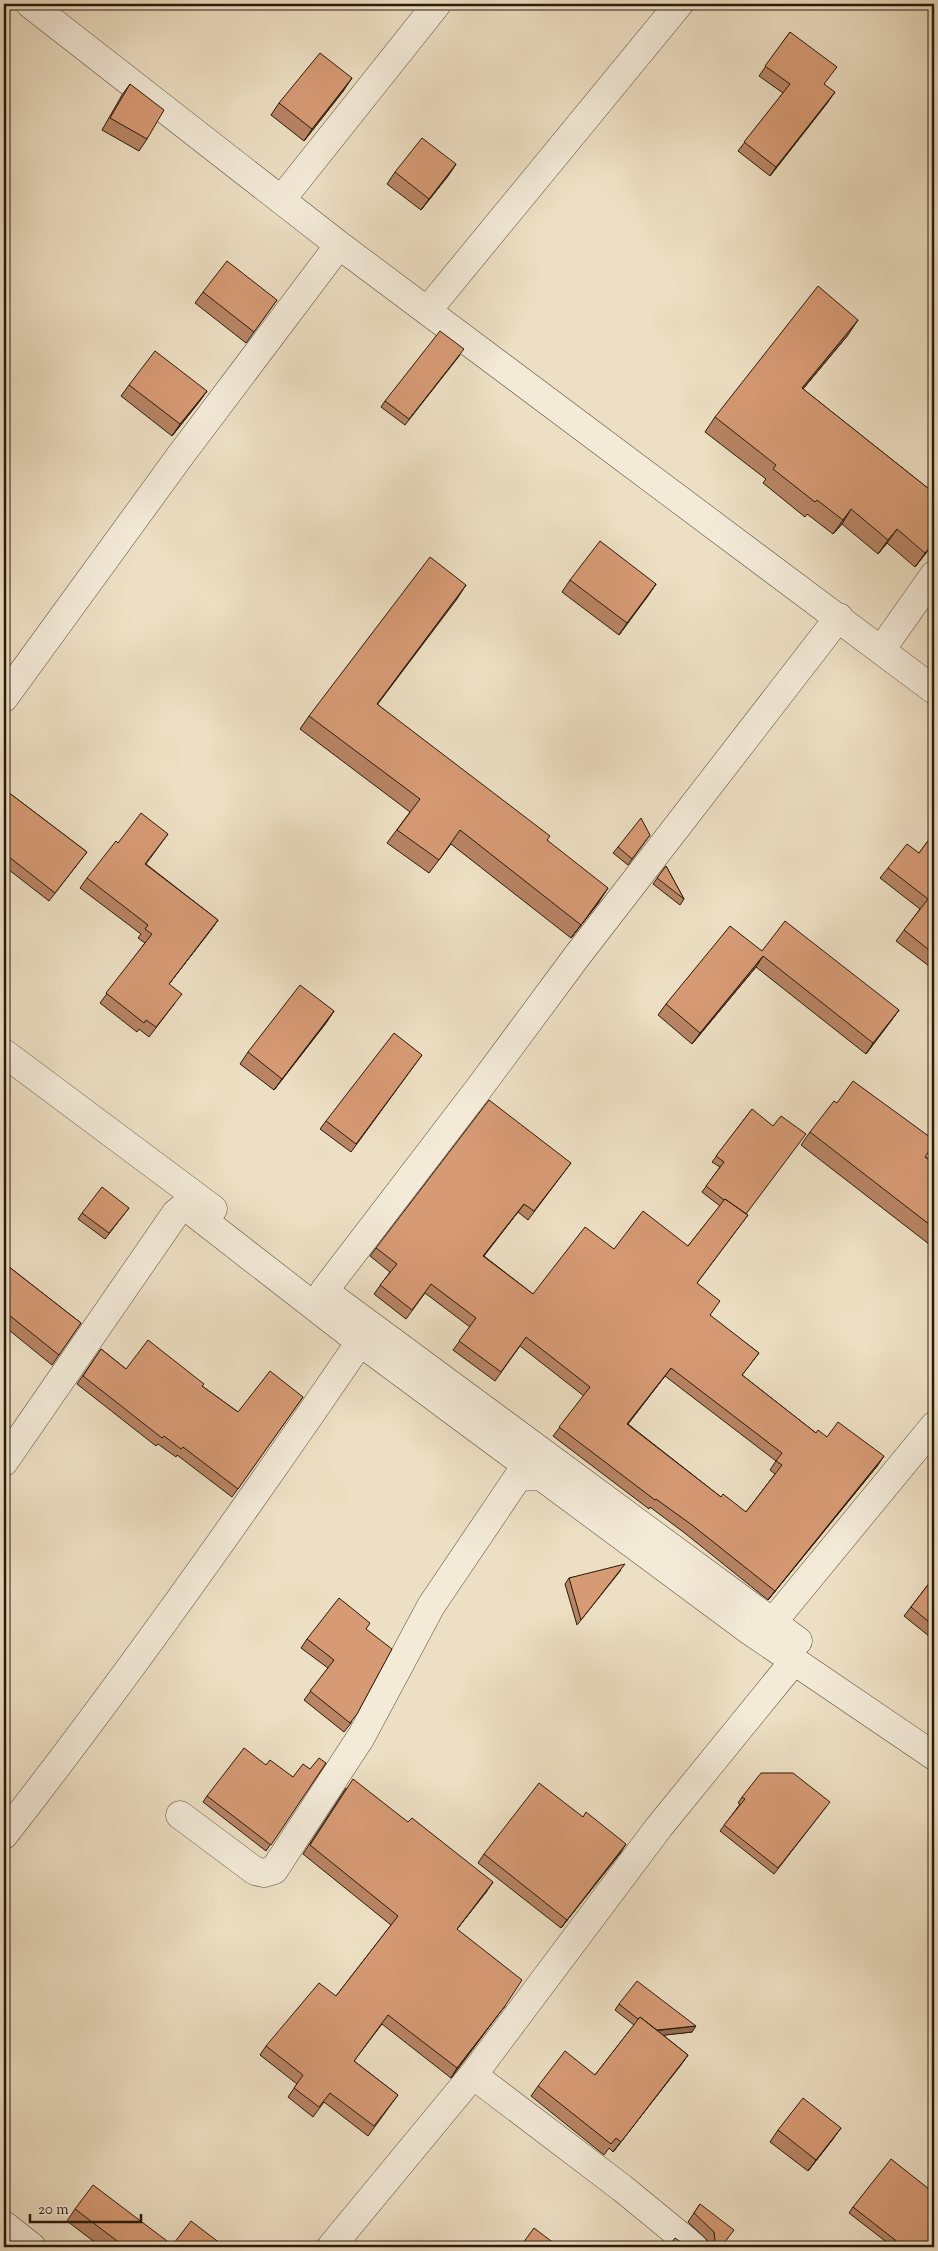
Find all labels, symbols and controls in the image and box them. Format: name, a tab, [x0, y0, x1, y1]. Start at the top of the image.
scale bar	[30, 2191, 141, 2223]
text: 20 m	[38, 2200, 69, 2221]

